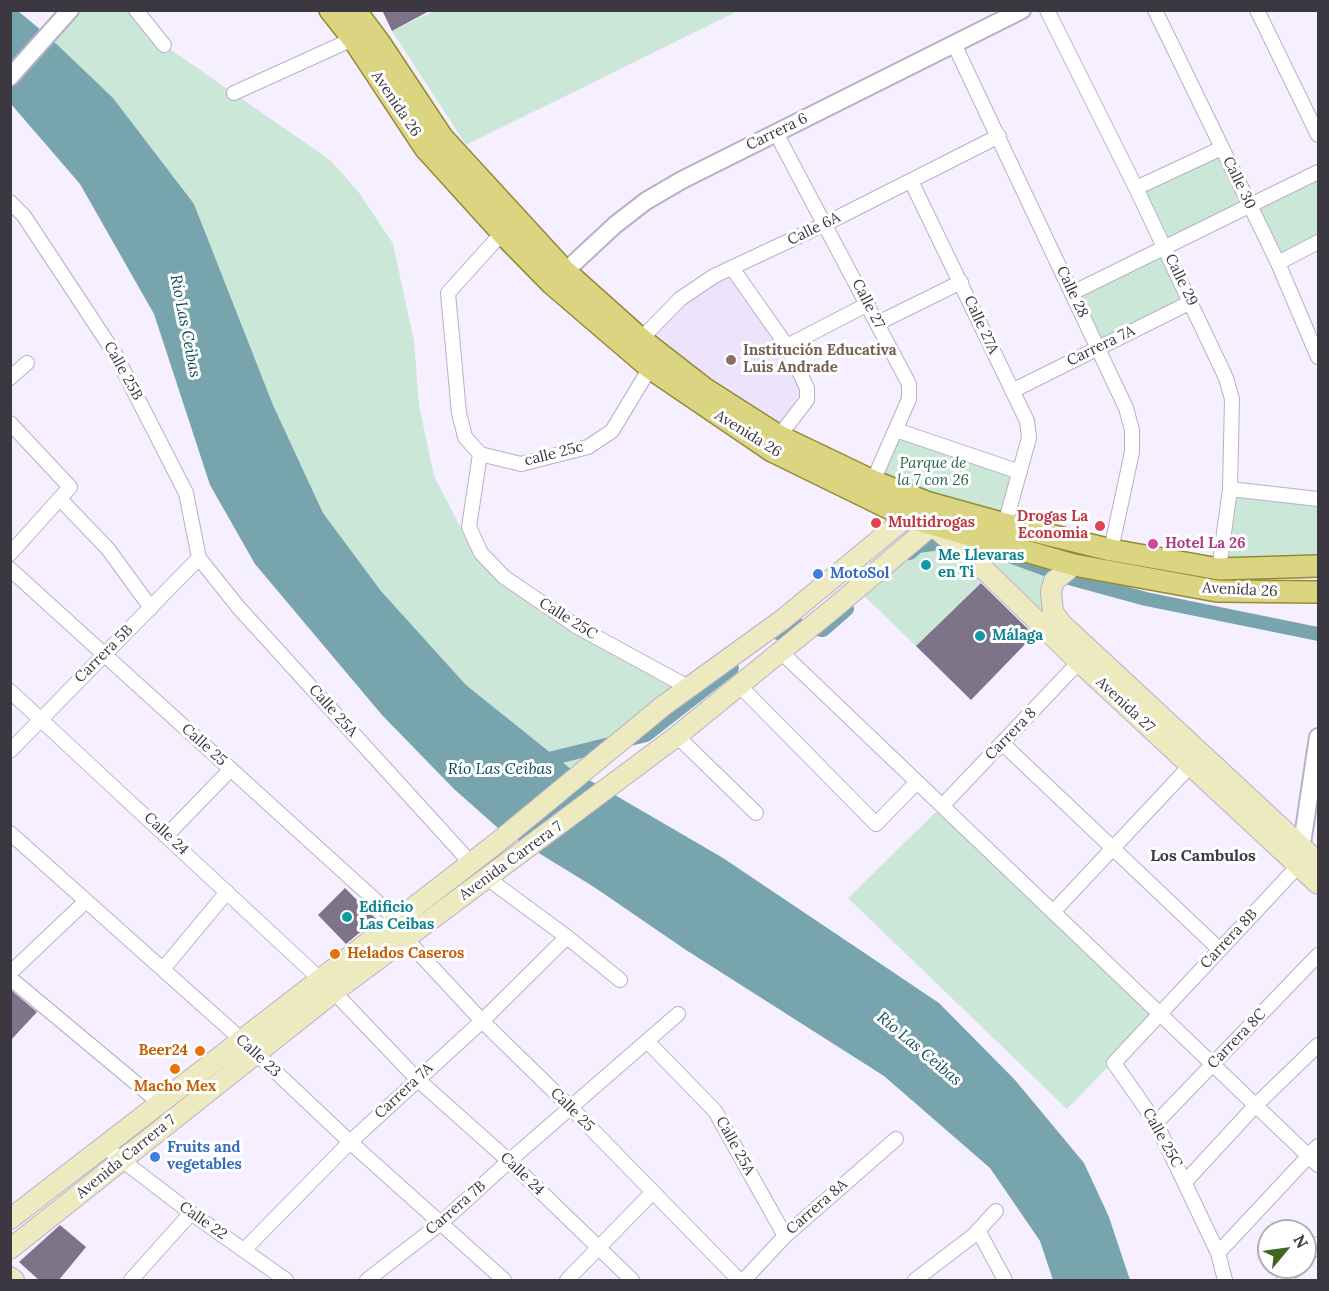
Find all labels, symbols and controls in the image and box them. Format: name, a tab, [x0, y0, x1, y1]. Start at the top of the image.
street label: Avenida 26	[367, 68, 425, 140]
street label: Carrera 6	[743, 109, 811, 155]
street label: Calle 30	[1219, 154, 1259, 212]
street label: Calle 6A	[785, 209, 843, 249]
street label: Calle 29	[1161, 251, 1201, 309]
street label: Calle 28	[1052, 263, 1092, 321]
water label: Río Las Ceibas	[166, 273, 204, 379]
street label: Calle 27	[848, 276, 888, 332]
street label: Calle 27A	[960, 293, 1002, 357]
street label: Carrera 7A	[1064, 322, 1138, 370]
street label: Calle 25B	[100, 339, 146, 403]
place label: Institución Educativa Luis Andrade	[743, 342, 897, 377]
marker: Institución Educativa Luis Andrade	[724, 353, 738, 367]
street label: Avenida 26	[711, 406, 785, 462]
street label: calle 25c	[523, 438, 585, 470]
park label: Parque de la 7 con 26	[897, 455, 969, 490]
place label: Drogas La Economia	[1017, 508, 1088, 543]
place label: Multidrogas	[888, 514, 975, 532]
marker: Multidrogas	[869, 516, 883, 530]
marker: Drogas La Economia	[1093, 519, 1107, 533]
place label: Hotel La 26	[1165, 535, 1246, 553]
marker: Hotel La 26	[1146, 537, 1160, 551]
place label: Me Llevaras en Ti	[938, 547, 1024, 582]
marker: Me Llevaras en Ti	[919, 558, 933, 572]
place label: MotoSol	[830, 565, 889, 583]
marker: MotoSol	[811, 567, 825, 581]
street label: Avenida 26	[1202, 579, 1278, 601]
street label: Calle 25C	[536, 594, 600, 644]
street label: Carrera 5B	[71, 621, 137, 687]
place label: Málaga	[992, 627, 1043, 645]
marker: Málaga	[973, 629, 987, 643]
street label: Avenida 27	[1092, 673, 1158, 737]
street label: Calle 25A	[305, 681, 361, 741]
street label: Carrera 8	[982, 704, 1040, 764]
street label: Calle 25	[178, 720, 230, 770]
water label: Río Las Ceibas	[448, 759, 552, 779]
street label: Calle 24	[140, 809, 192, 859]
street label: Avenida Carrera 7	[456, 818, 566, 904]
district label: Los Cambulos	[1150, 846, 1256, 866]
place label: Edificio Las Ceibas	[359, 899, 434, 934]
street label: Carrera 8B	[1197, 905, 1261, 973]
marker: Edificio Las Ceibas	[340, 910, 354, 924]
place label: Helados Caseros	[347, 945, 464, 963]
marker: Helados Caseros	[328, 947, 342, 961]
street label: Carrera 8C	[1204, 1005, 1270, 1073]
water label: Río Las Ceibas	[873, 1008, 965, 1090]
street label: Calle 23	[232, 1031, 284, 1081]
place label: Beer24	[139, 1042, 188, 1060]
marker: Beer24	[193, 1044, 207, 1058]
street label: Carrera 7A	[371, 1059, 437, 1123]
marker: Macho Mex	[168, 1062, 182, 1076]
place label: Macho Mex	[134, 1078, 216, 1096]
street label: Calle 25	[546, 1084, 598, 1136]
street label: Calle 25C	[1138, 1105, 1186, 1171]
street label: Avenida Carrera 7	[73, 1111, 179, 1203]
street label: Calle 25A	[712, 1114, 758, 1178]
place label: Fruits and vegetables	[167, 1139, 242, 1174]
street label: Calle 24	[496, 1149, 548, 1199]
marker: Fruits and vegetables	[148, 1150, 162, 1164]
street label: Carrera 8A	[783, 1176, 851, 1238]
street label: Carrera 7B	[422, 1177, 490, 1239]
street label: Calle 22	[175, 1198, 231, 1244]
north arrow	[1257, 1219, 1317, 1279]
text: N	[1289, 1231, 1313, 1252]

